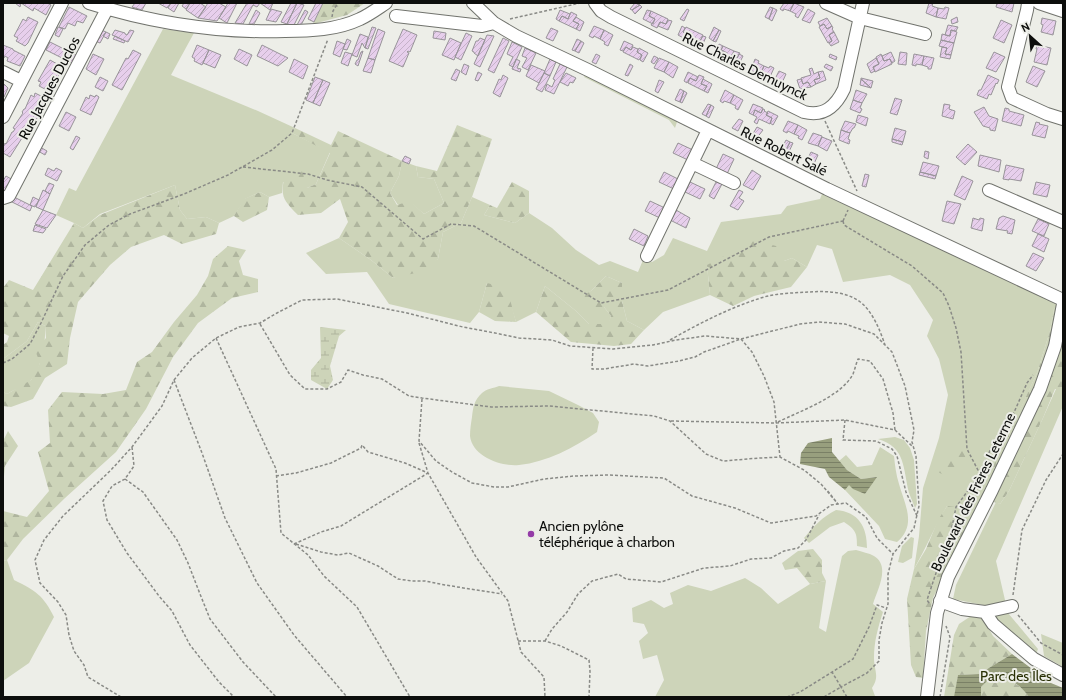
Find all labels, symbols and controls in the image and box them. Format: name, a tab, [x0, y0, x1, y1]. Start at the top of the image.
north arrow	[1010, 16, 1050, 56]
text: N	[1019, 19, 1032, 35]
street label: Rue Charles Demuynck	[679, 28, 811, 104]
street label: Rue Jacques Duclos	[14, 33, 84, 143]
street label: Rue Robert Salé	[738, 122, 830, 180]
street label: Boulevard des Frères Leterme	[927, 410, 1019, 574]
place label: Ancien pylône téléphérique à charbon	[539, 517, 675, 551]
marker: Ancien pylône téléphérique à charbon	[526, 529, 536, 539]
park label: Parc des Îles	[980, 667, 1052, 685]

